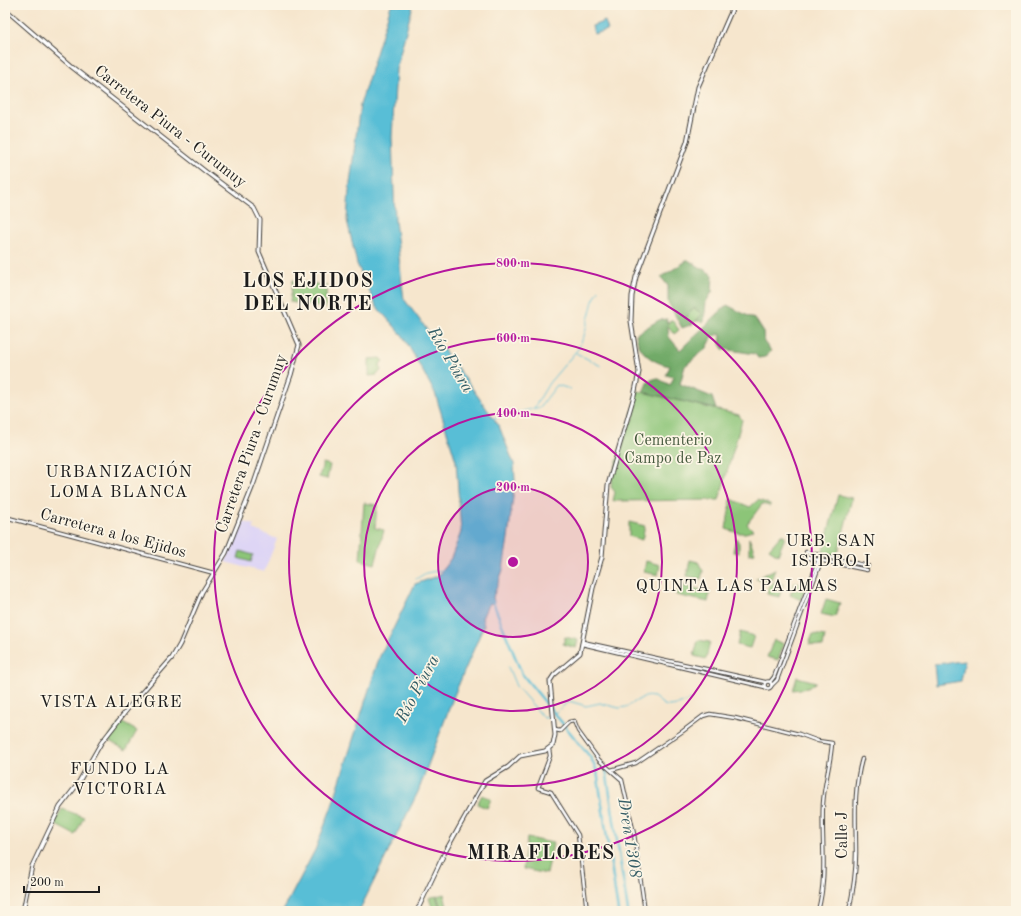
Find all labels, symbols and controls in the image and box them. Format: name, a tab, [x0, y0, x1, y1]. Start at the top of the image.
street label: Carretera Piura - Curumuy	[91, 63, 249, 192]
text: 800 m	[496, 258, 530, 270]
district label: LOS EJIDOS DEL NORTE	[242, 272, 374, 315]
water label: Río Piura	[423, 323, 476, 396]
text: 600 m	[496, 333, 530, 345]
street label: Carretera Piura - Curumuy	[214, 352, 290, 536]
text: 400 m	[496, 408, 530, 420]
park label: Cementerio Campo de Paz	[624, 433, 722, 467]
district label: URBANIZACIÓN LOMA BLANCA	[45, 460, 193, 501]
text: 200 m	[496, 482, 530, 494]
street label: Carretera a los Ejidos	[38, 507, 188, 561]
district label: URB. SAN ISIDRO I	[786, 533, 876, 570]
centre of rings	[506, 555, 520, 569]
district label: QUINTA LAS PALMAS	[636, 578, 838, 595]
water label: Río Piura	[393, 653, 443, 726]
district label: VISTA ALEGRE	[39, 694, 183, 711]
district label: FUNDO LA VICTORIA	[70, 761, 170, 798]
water label: Dren 1308	[614, 796, 644, 879]
street label: Calle J	[835, 811, 851, 859]
district label: MIRAFLORES	[467, 844, 615, 864]
scale bar	[24, 868, 99, 894]
text: 200 m	[30, 877, 64, 889]

